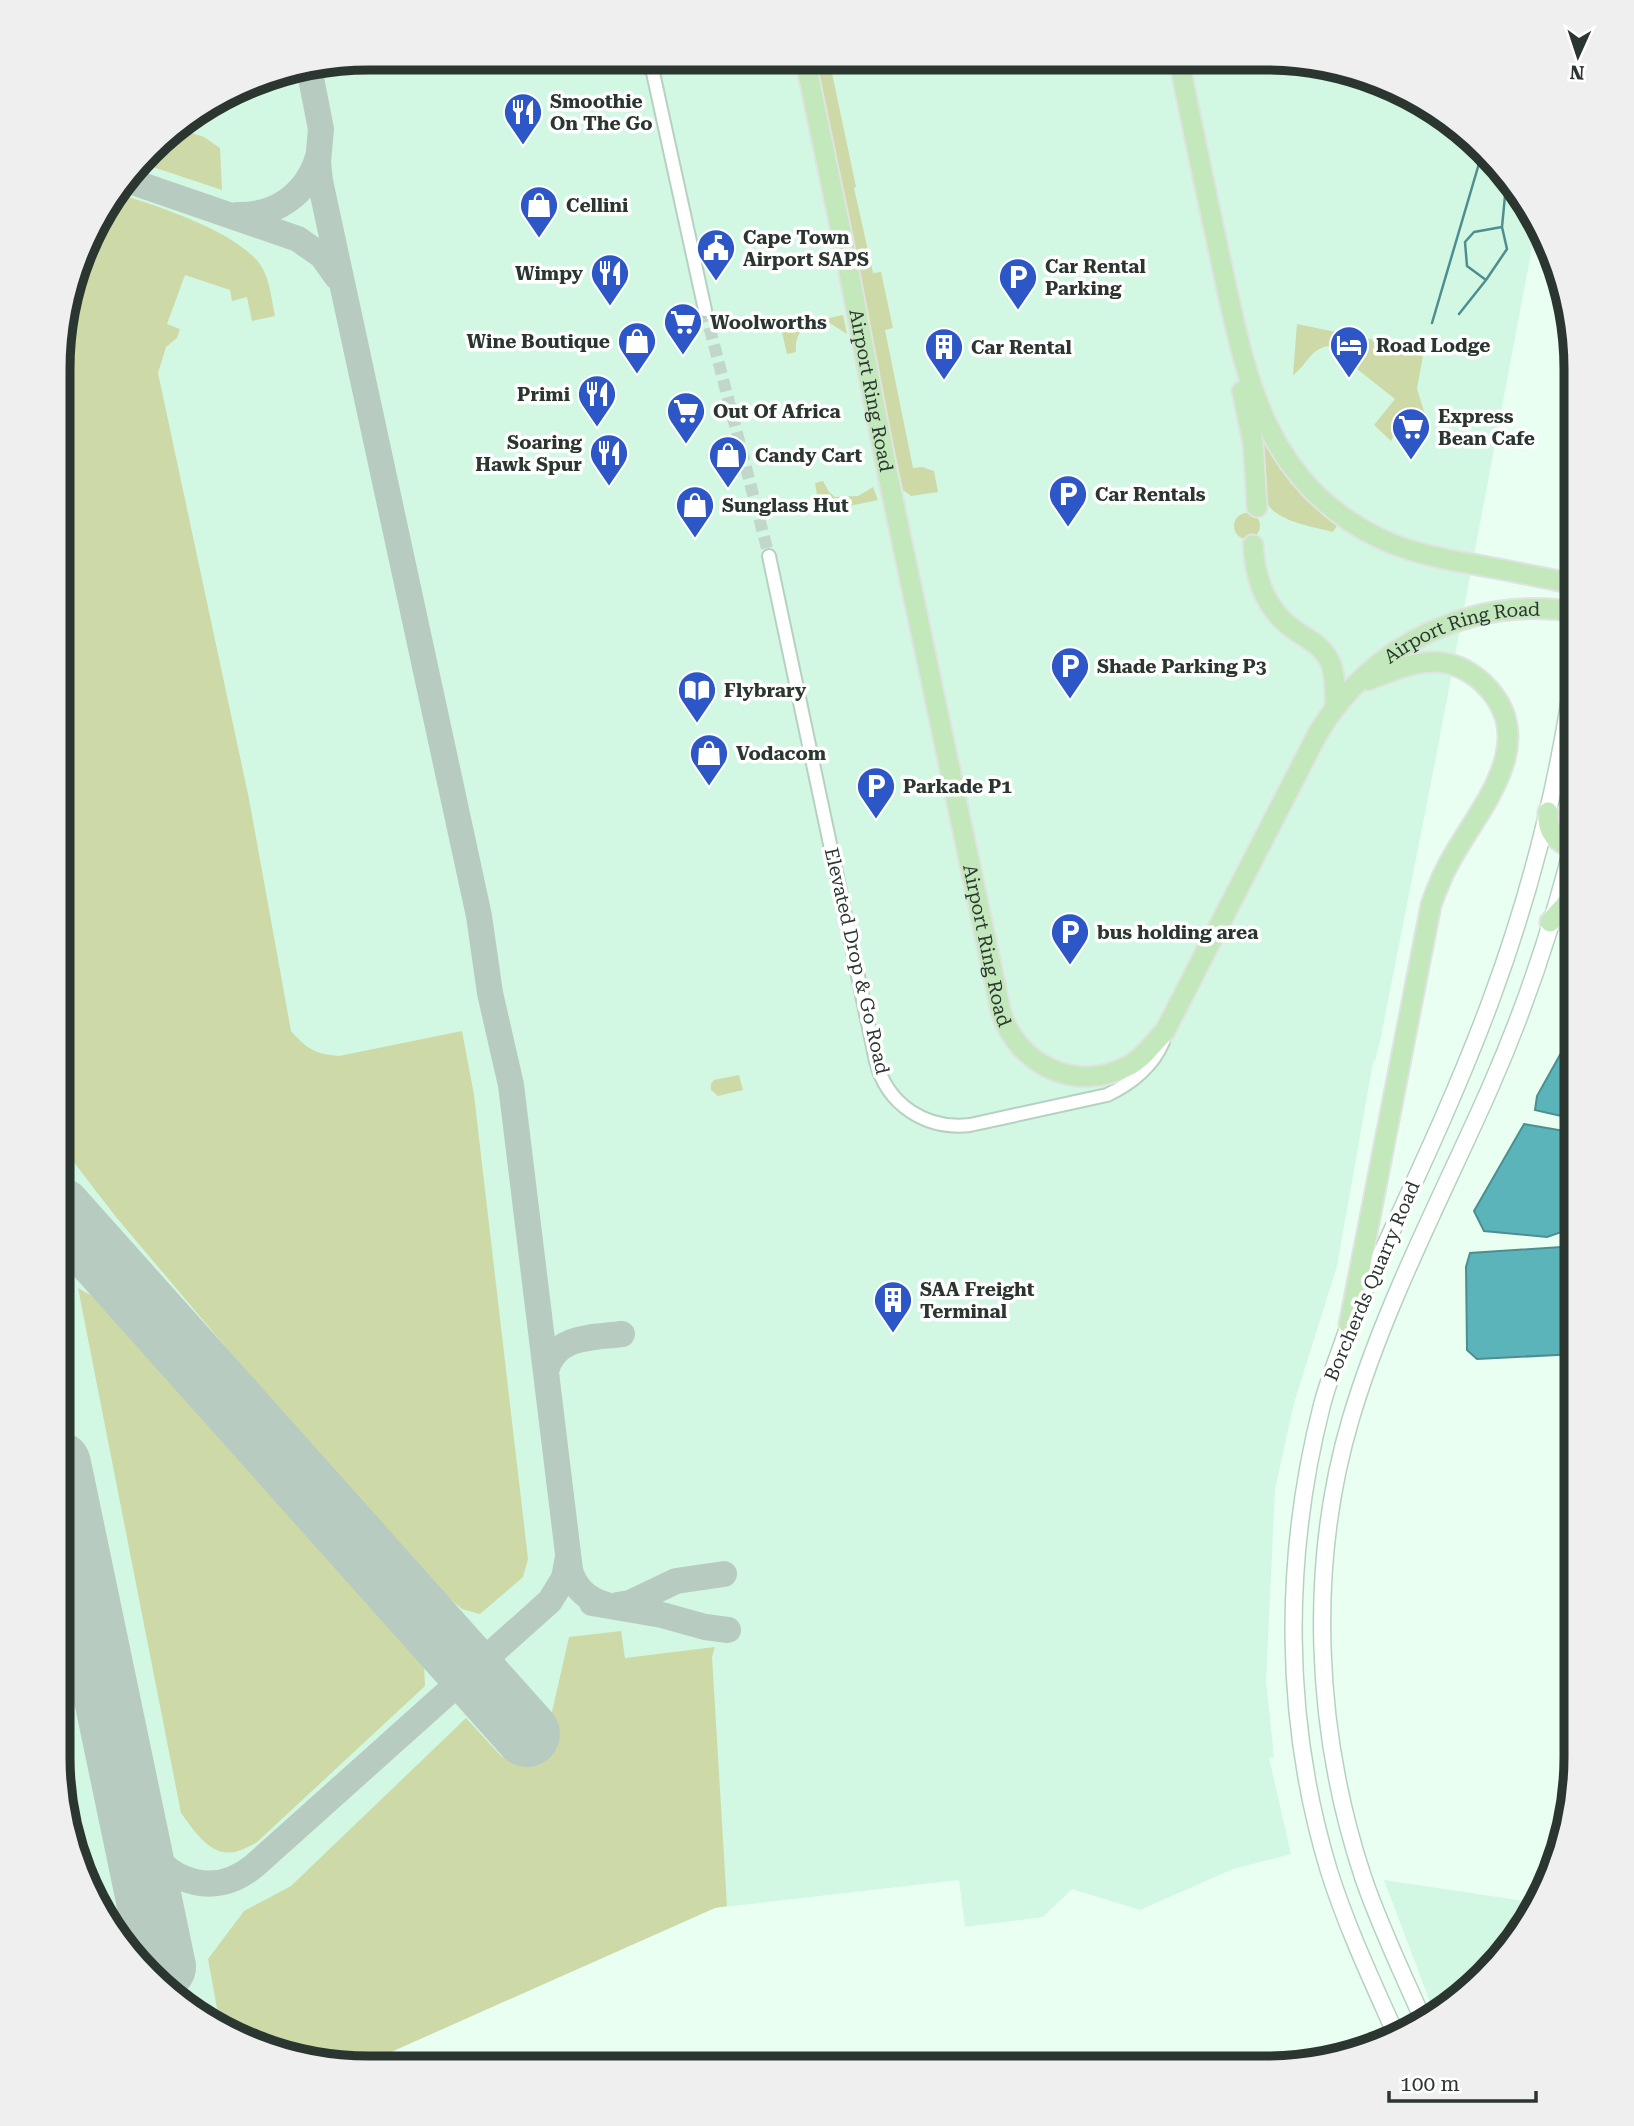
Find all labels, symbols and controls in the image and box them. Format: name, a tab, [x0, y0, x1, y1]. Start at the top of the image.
north arrow	[1543, 21, 1613, 91]
text: N	[1569, 61, 1585, 84]
place label: Smoothie On The Go	[550, 90, 653, 135]
restaurant icon: Smoothie On The Go	[502, 91, 544, 146]
shop icon: Cellini	[518, 184, 560, 239]
place label: Cellini	[566, 194, 628, 217]
place label: Cape Town Airport SAPS	[743, 226, 869, 271]
public building icon: Cape Town Airport SAPS	[695, 227, 737, 282]
restaurant icon: Wimpy	[589, 252, 631, 307]
place label: Car Rental Parking	[1045, 255, 1146, 300]
parking icon: Car Rental Parking	[997, 256, 1039, 311]
place label: Wimpy	[515, 262, 584, 285]
supermarket icon: Woolworths	[662, 301, 704, 356]
street label: Airport Ring Road	[845, 307, 898, 474]
place label: Woolworths	[710, 311, 827, 334]
shop icon: Wine Boutique	[616, 320, 658, 375]
hotel icon: Road Lodge	[1328, 324, 1370, 379]
building icon: Car Rental	[923, 326, 965, 381]
place label: Wine Boutique	[466, 330, 610, 353]
place label: Road Lodge	[1376, 334, 1490, 357]
place label: Car Rental	[971, 336, 1072, 359]
restaurant icon: Primi	[576, 373, 618, 428]
place label: Primi	[517, 383, 570, 406]
supermarket icon: Out Of Africa	[665, 390, 707, 445]
place label: Out Of Africa	[713, 400, 841, 423]
place label: Express Bean Cafe	[1438, 405, 1535, 450]
supermarket icon: Express Bean Cafe	[1390, 406, 1432, 461]
place label: Soaring Hawk Spur	[475, 431, 582, 476]
restaurant icon: Soaring Hawk Spur	[588, 432, 630, 487]
shop icon: Candy Cart	[707, 434, 749, 489]
place label: Candy Cart	[755, 444, 863, 467]
parking icon: Car Rentals	[1047, 473, 1089, 528]
place label: Car Rentals	[1095, 483, 1206, 506]
shop icon: Sunglass Hut	[674, 484, 716, 539]
place label: Sunglass Hut	[722, 494, 849, 517]
street label: Airport Ring Road	[1379, 597, 1540, 668]
parking icon: Shade Parking P3	[1049, 645, 1091, 700]
place label: Shade Parking P3	[1097, 655, 1267, 678]
library icon: Flybrary	[676, 669, 718, 724]
place label: Flybrary	[724, 679, 807, 702]
shop icon: Vodacom	[688, 732, 730, 787]
place label: Vodacom	[736, 742, 827, 765]
parking icon: Parkade P1	[855, 765, 897, 820]
place label: Parkade P1	[903, 775, 1012, 798]
street label: Elevated Drop & Go Road	[820, 845, 894, 1077]
street label: Airport Ring Road	[959, 862, 1017, 1030]
parking icon: bus holding area	[1049, 911, 1091, 966]
place label: bus holding area	[1097, 921, 1258, 944]
street label: Borcherds Quarry Road	[1319, 1178, 1425, 1384]
place label: SAA Freight Terminal	[920, 1278, 1035, 1323]
building icon: SAA Freight Terminal	[872, 1279, 914, 1334]
scale bar	[1389, 2060, 1536, 2104]
text: 100 m	[1400, 2072, 1460, 2096]

